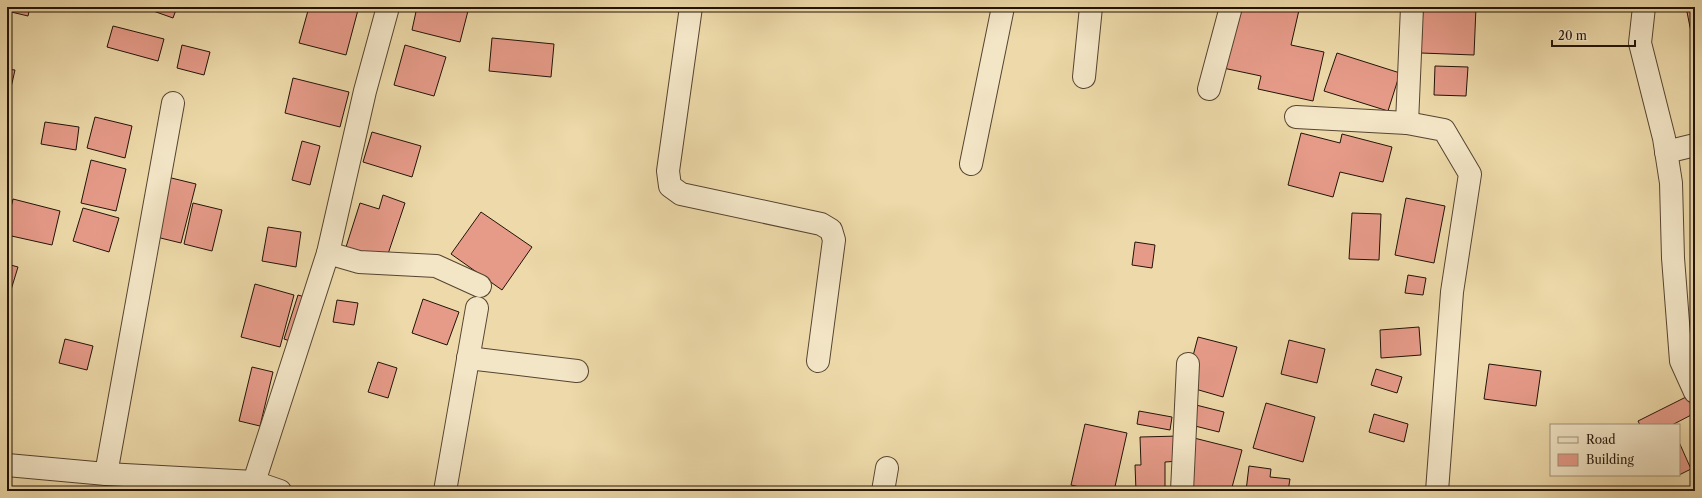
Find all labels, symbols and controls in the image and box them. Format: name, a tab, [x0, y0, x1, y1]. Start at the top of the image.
scale bar	[1552, 22, 1635, 48]
text: 20 m	[1558, 28, 1587, 43]
legend	[1550, 424, 1680, 476]
text: Road	[1586, 432, 1616, 447]
text: Building	[1586, 452, 1634, 467]

